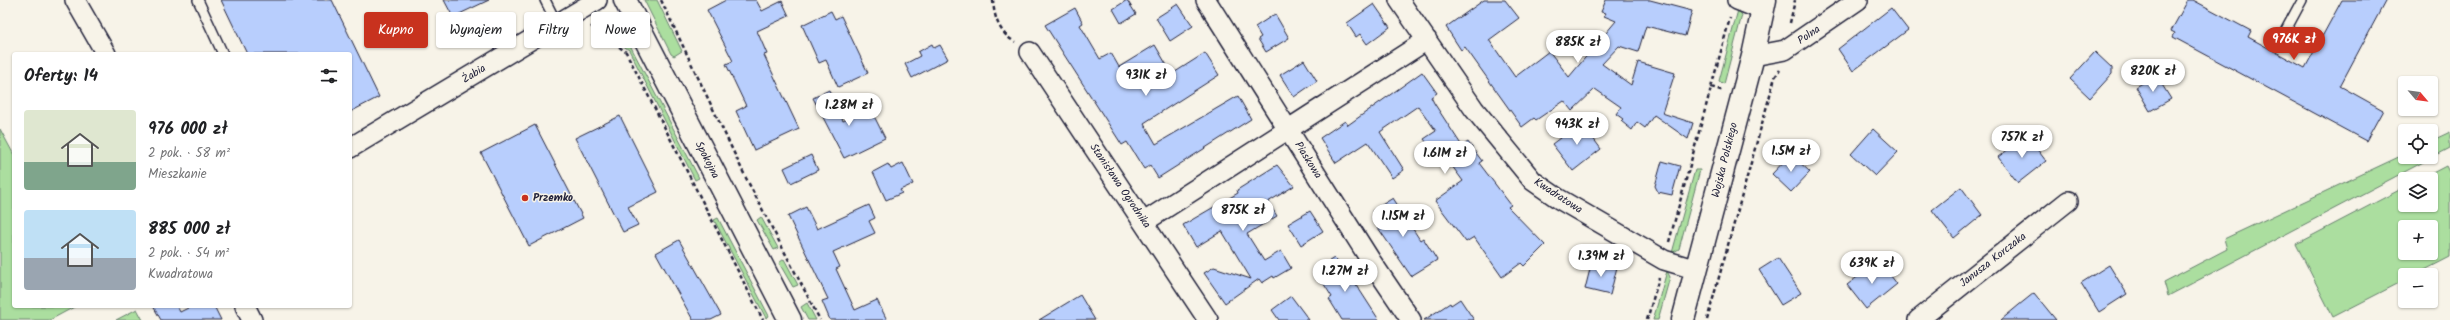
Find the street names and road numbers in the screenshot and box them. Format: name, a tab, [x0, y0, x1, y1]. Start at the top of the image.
street label: Polna	[1794, 21, 1824, 49]
street label: Żabia	[458, 60, 490, 88]
street label: Wojska Polskiego	[1707, 120, 1743, 200]
street label: Spokojna	[690, 138, 724, 182]
street label: Piaskowa	[1289, 138, 1327, 182]
street label: Stanisława Ogrodnika	[1085, 140, 1155, 232]
street label: Kwadratowa	[1530, 173, 1586, 219]
street label: Janusza Korczaka	[1956, 228, 2030, 292]

